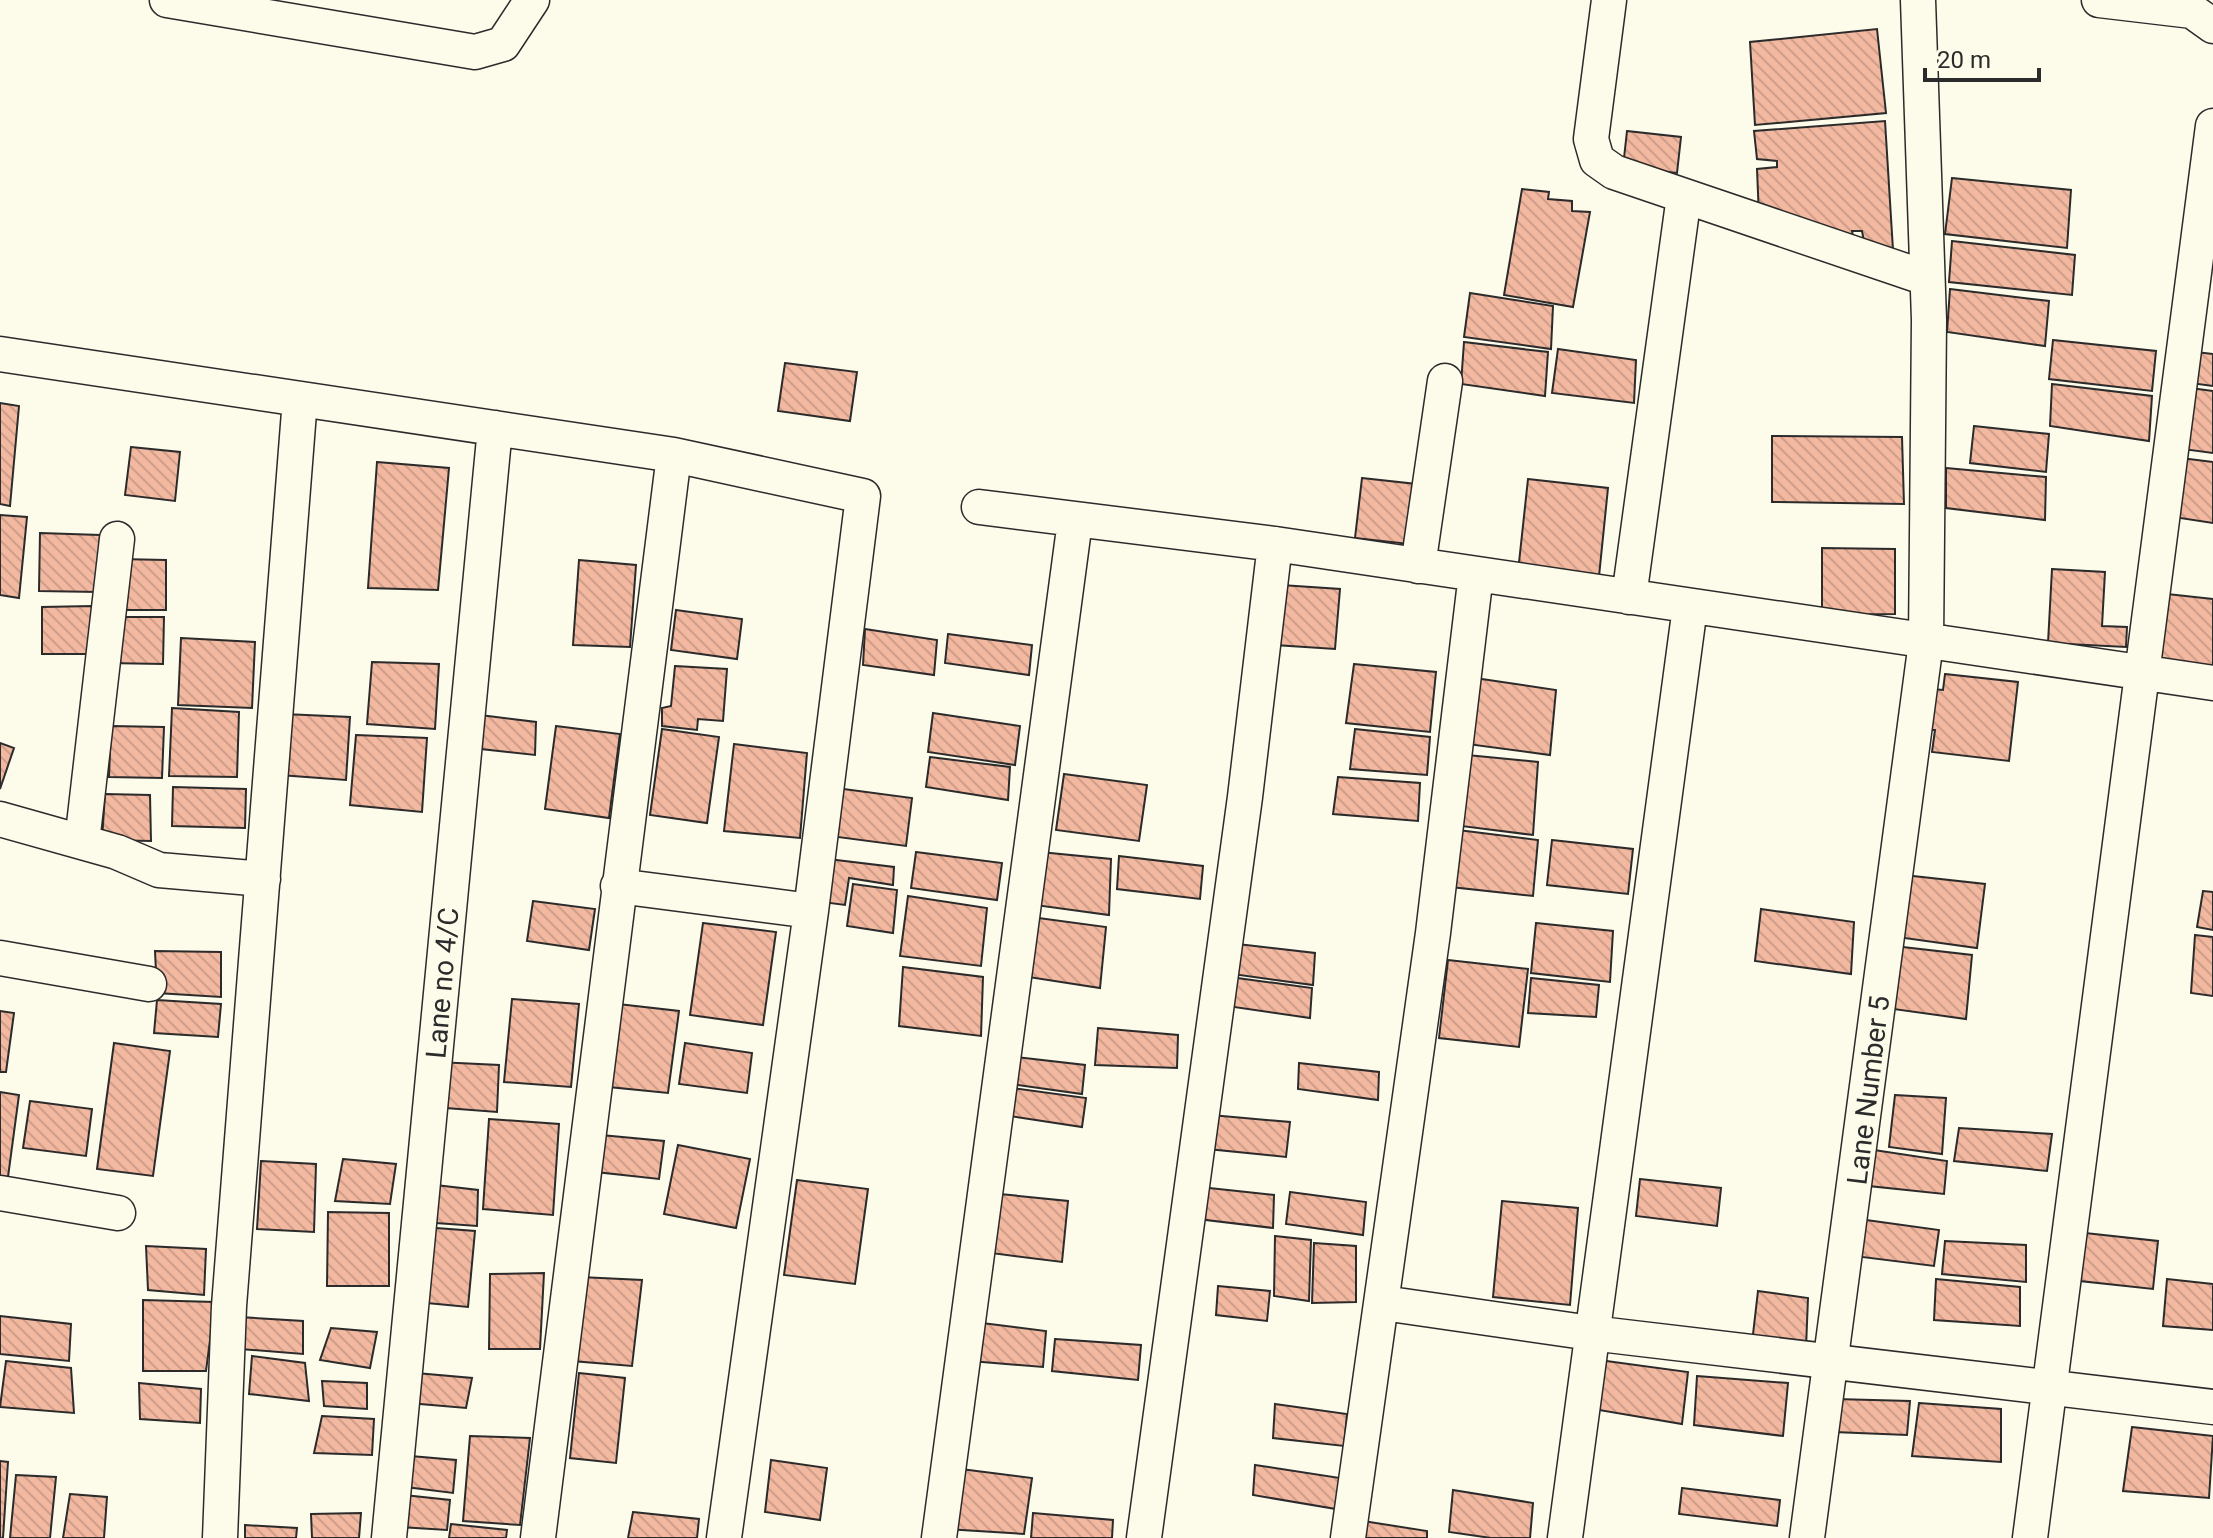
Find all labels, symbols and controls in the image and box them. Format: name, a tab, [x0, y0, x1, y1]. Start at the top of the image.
scale bar	[1925, 32, 2039, 82]
text: 20 m	[1937, 46, 1991, 74]
street label: Lane no 4/C	[419, 906, 466, 1060]
street label: Lane Number 5	[1841, 994, 1896, 1187]

